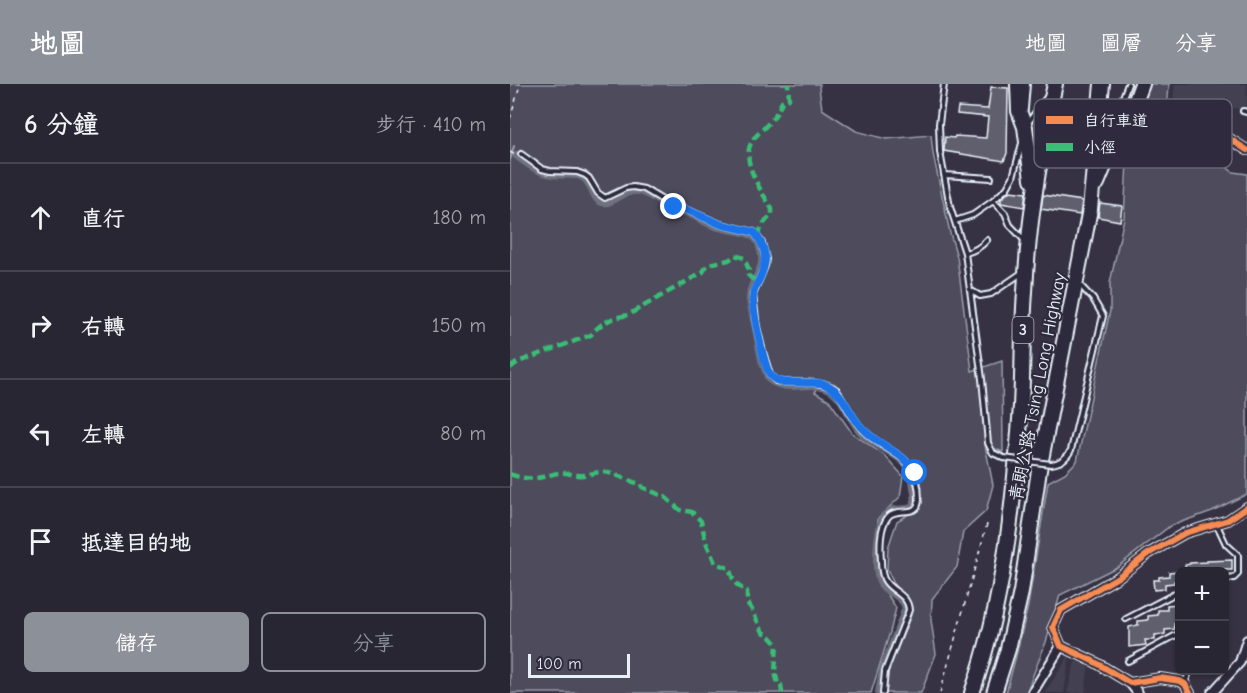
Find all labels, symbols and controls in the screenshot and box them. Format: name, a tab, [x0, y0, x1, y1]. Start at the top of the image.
text: 地圖	[30, 28, 86, 60]
text: 地圖	[1025, 31, 1067, 55]
text: 圖層	[1100, 31, 1142, 55]
text: 分享	[1175, 31, 1217, 55]
legend	[1034, 99, 1232, 168]
text: 6 分鐘	[24, 110, 99, 140]
text: 自行車道	[1084, 112, 1148, 130]
text: 步行 · 410 m	[376, 113, 486, 136]
text: 小徑	[1084, 139, 1116, 157]
route end	[660, 193, 686, 219]
icon: ahead	[24, 201, 57, 234]
text: 直行	[81, 206, 125, 232]
text: 180 m	[432, 206, 486, 229]
street label: 青朗公路 Tsing Long Highway	[1006, 270, 1071, 503]
icon: right	[24, 309, 57, 342]
text: 右轉	[81, 314, 125, 340]
text: 150 m	[432, 314, 486, 337]
road number: 3	[1012, 317, 1034, 343]
icon: left	[24, 417, 57, 450]
text: 左轉	[81, 422, 125, 448]
text: 80 m	[440, 422, 486, 445]
route start	[901, 459, 927, 485]
icon: arrive	[24, 525, 57, 558]
text: 抵達目的地	[81, 530, 191, 556]
map controls	[1175, 567, 1229, 675]
button: +	[1175, 567, 1229, 621]
button: 儲存	[24, 612, 249, 672]
button: 分享	[261, 612, 486, 672]
button: −	[1175, 621, 1229, 675]
scale bar	[528, 651, 630, 678]
text: 100 m	[537, 655, 581, 673]

